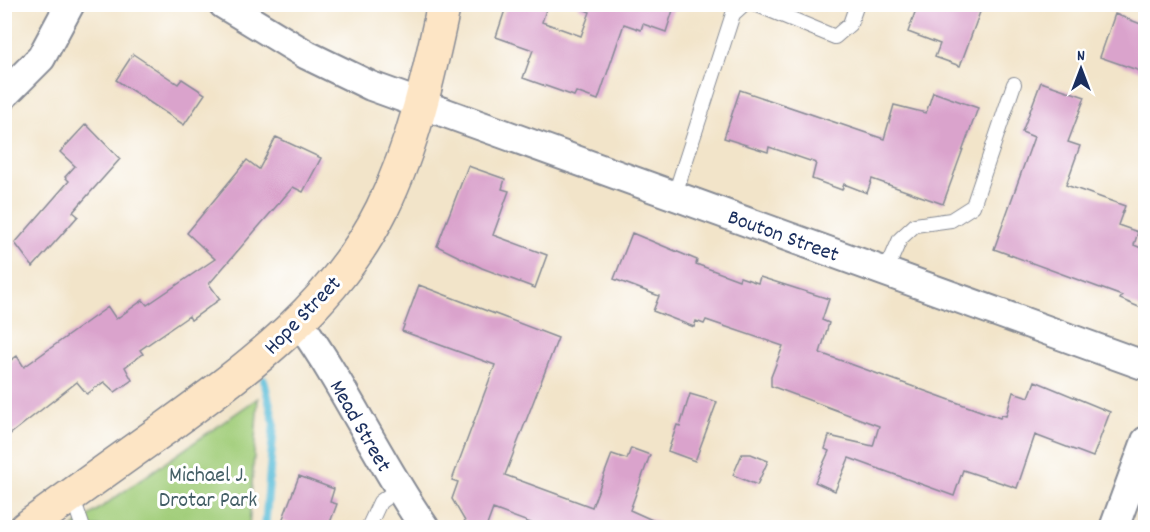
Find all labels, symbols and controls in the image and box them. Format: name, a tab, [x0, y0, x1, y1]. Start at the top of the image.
north arrow	[1051, 39, 1111, 99]
text: N	[1077, 45, 1085, 68]
street label: Bouton Street	[723, 203, 843, 272]
street label: Hope Street	[258, 270, 349, 363]
street label: Mead Street	[320, 375, 398, 479]
park label: Michael J. Drotar Park	[159, 461, 257, 517]

